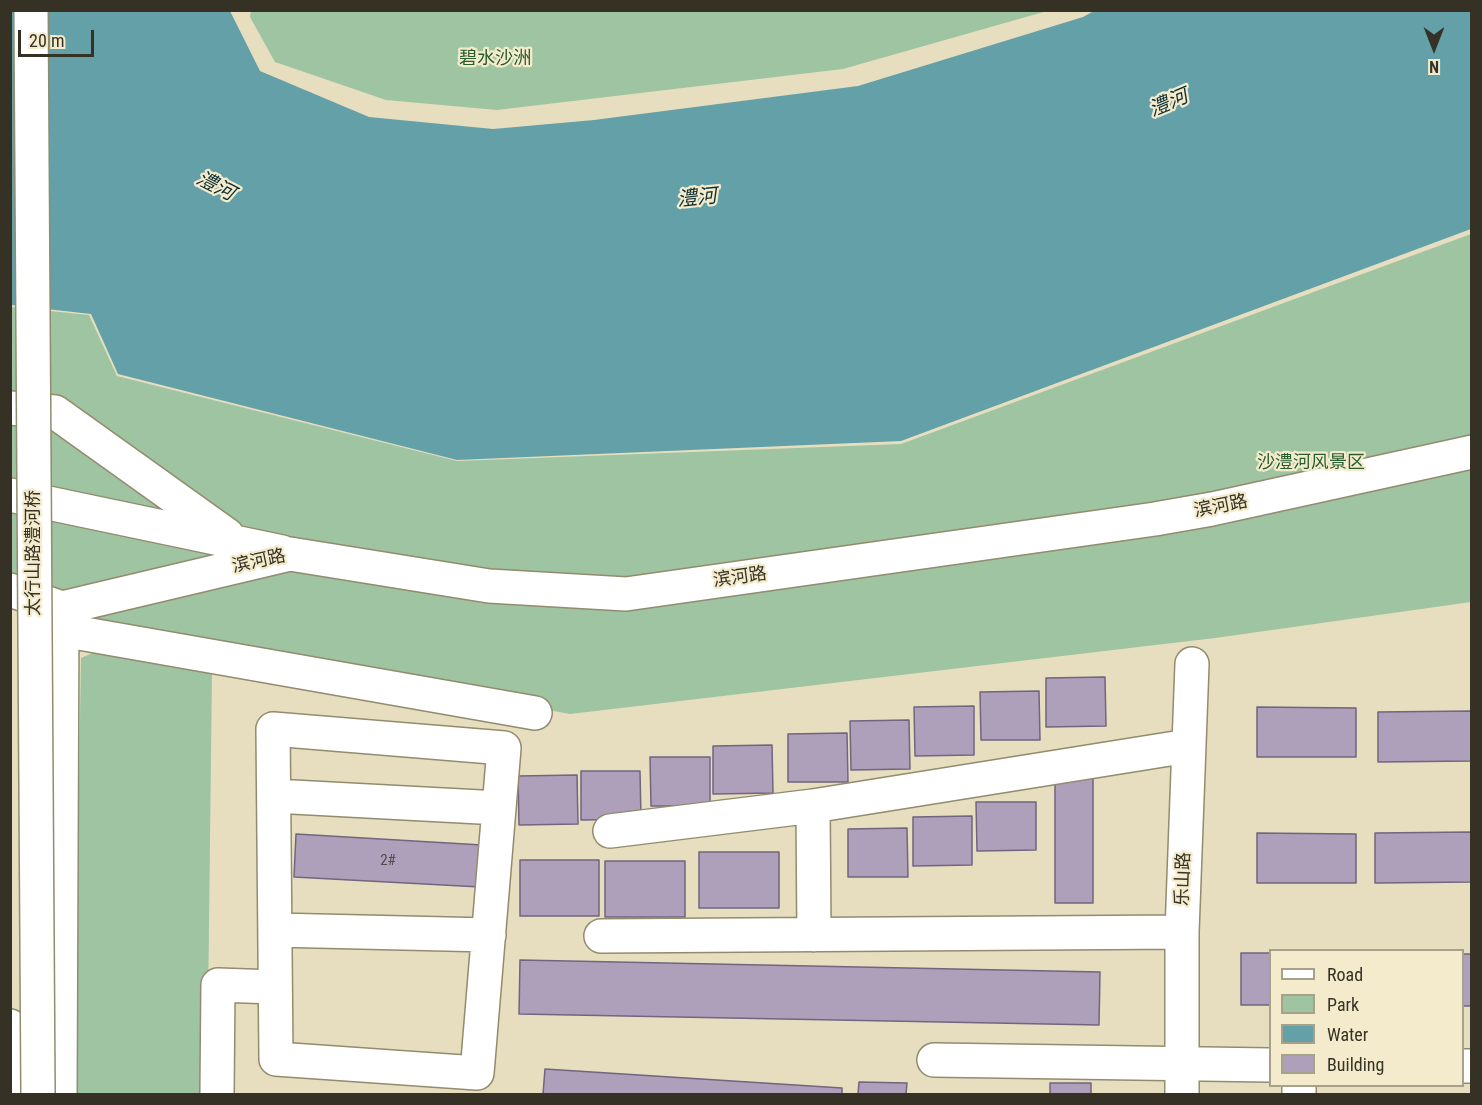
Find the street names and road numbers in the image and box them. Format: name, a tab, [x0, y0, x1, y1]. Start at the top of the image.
street label: 太行山路澧河桥	[23, 490, 45, 616]
street label: 滨河路	[1192, 491, 1250, 523]
street label: 滨河路	[230, 546, 288, 578]
street label: 滨河路	[712, 564, 768, 592]
street label: 乐山路	[1172, 852, 1196, 906]

